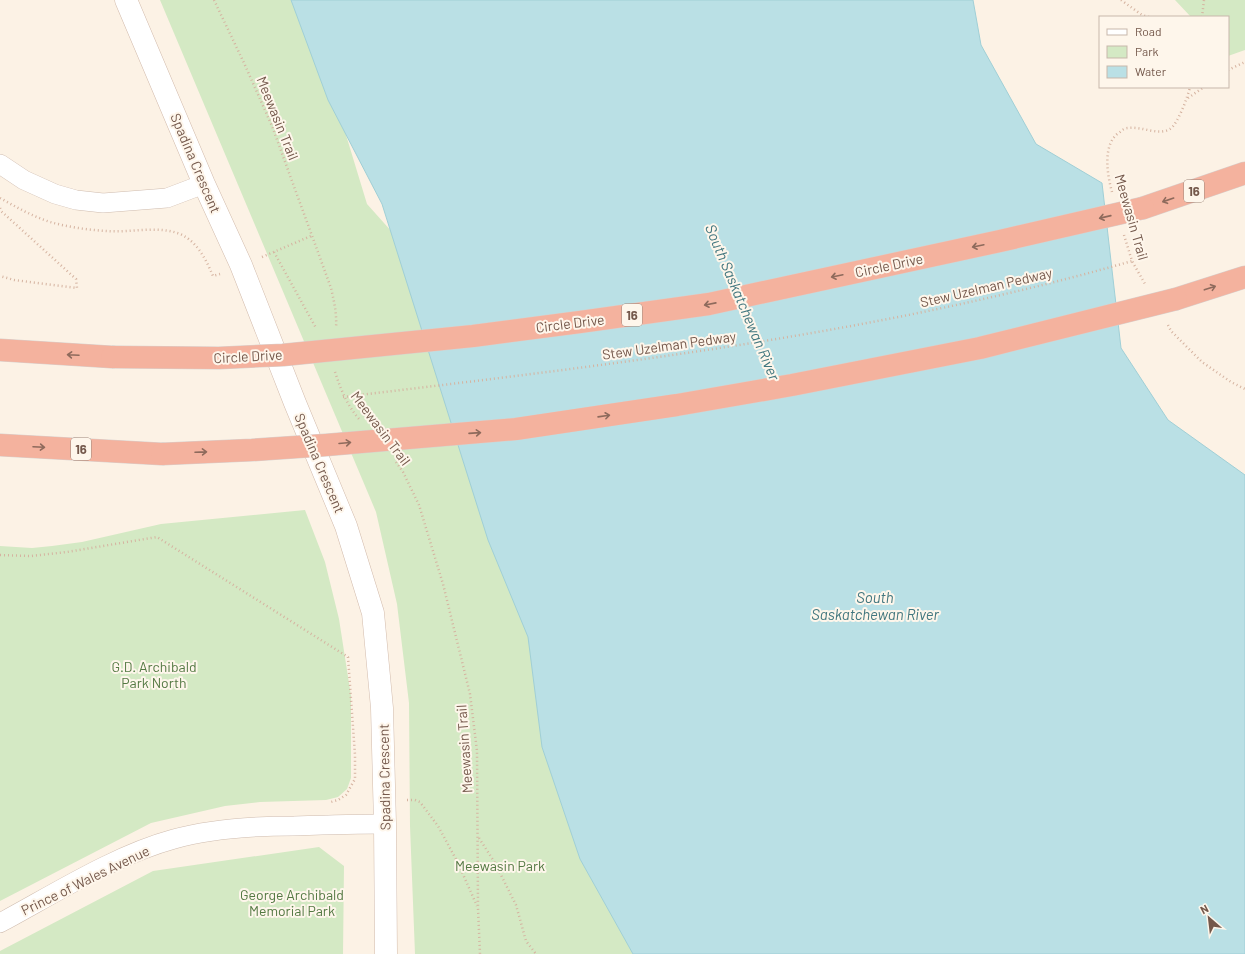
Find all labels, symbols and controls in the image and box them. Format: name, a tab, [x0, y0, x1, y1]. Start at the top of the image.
legend	[1099, 16, 1229, 88]
text: Road	[1135, 24, 1162, 38]
text: Park	[1135, 44, 1159, 58]
text: Water	[1135, 64, 1167, 78]
street label: Meewasin Trail	[253, 74, 303, 162]
street label: Spadina Crescent	[167, 111, 225, 215]
street label: Meewasin Trail	[1112, 172, 1152, 262]
road number: 16	[1184, 180, 1204, 202]
one-way arrow	[1162, 197, 1175, 204]
one-way arrow	[1099, 214, 1112, 222]
water label: South Saskatchewan River	[702, 221, 784, 383]
one-way arrow	[972, 242, 985, 250]
street label: Circle Drive	[853, 250, 925, 280]
street label: Stew Uzelman Pedway	[918, 263, 1054, 310]
one-way arrow	[831, 272, 844, 280]
one-way arrow	[1204, 284, 1216, 292]
one-way arrow	[704, 300, 717, 308]
road number: 16	[622, 304, 642, 326]
street label: Circle Drive	[535, 310, 605, 336]
street label: Stew Uzelman Pedway	[601, 327, 738, 363]
street label: Circle Drive	[213, 346, 283, 366]
one-way arrow	[67, 351, 80, 358]
street label: Meewasin Trail	[348, 387, 414, 469]
street label: Spadina Crescent	[291, 411, 349, 515]
one-way arrow	[597, 412, 610, 420]
one-way arrow	[468, 429, 481, 436]
road number: 16	[71, 438, 91, 460]
one-way arrow	[338, 440, 351, 447]
one-way arrow	[32, 443, 45, 450]
one-way arrow	[194, 448, 207, 456]
water label: South Saskatchewan River	[811, 588, 939, 623]
park label: G.D. Archibald Park North	[111, 658, 197, 691]
street label: Meewasin Trail	[452, 704, 476, 794]
street label: Spadina Crescent	[375, 724, 393, 830]
street label: Prince of Wales Avenue	[18, 842, 152, 918]
park label: Meewasin Park	[455, 857, 545, 874]
park label: George Archibald Memorial Park	[240, 886, 344, 919]
north arrow	[1189, 898, 1229, 938]
text: N	[1198, 901, 1210, 916]

